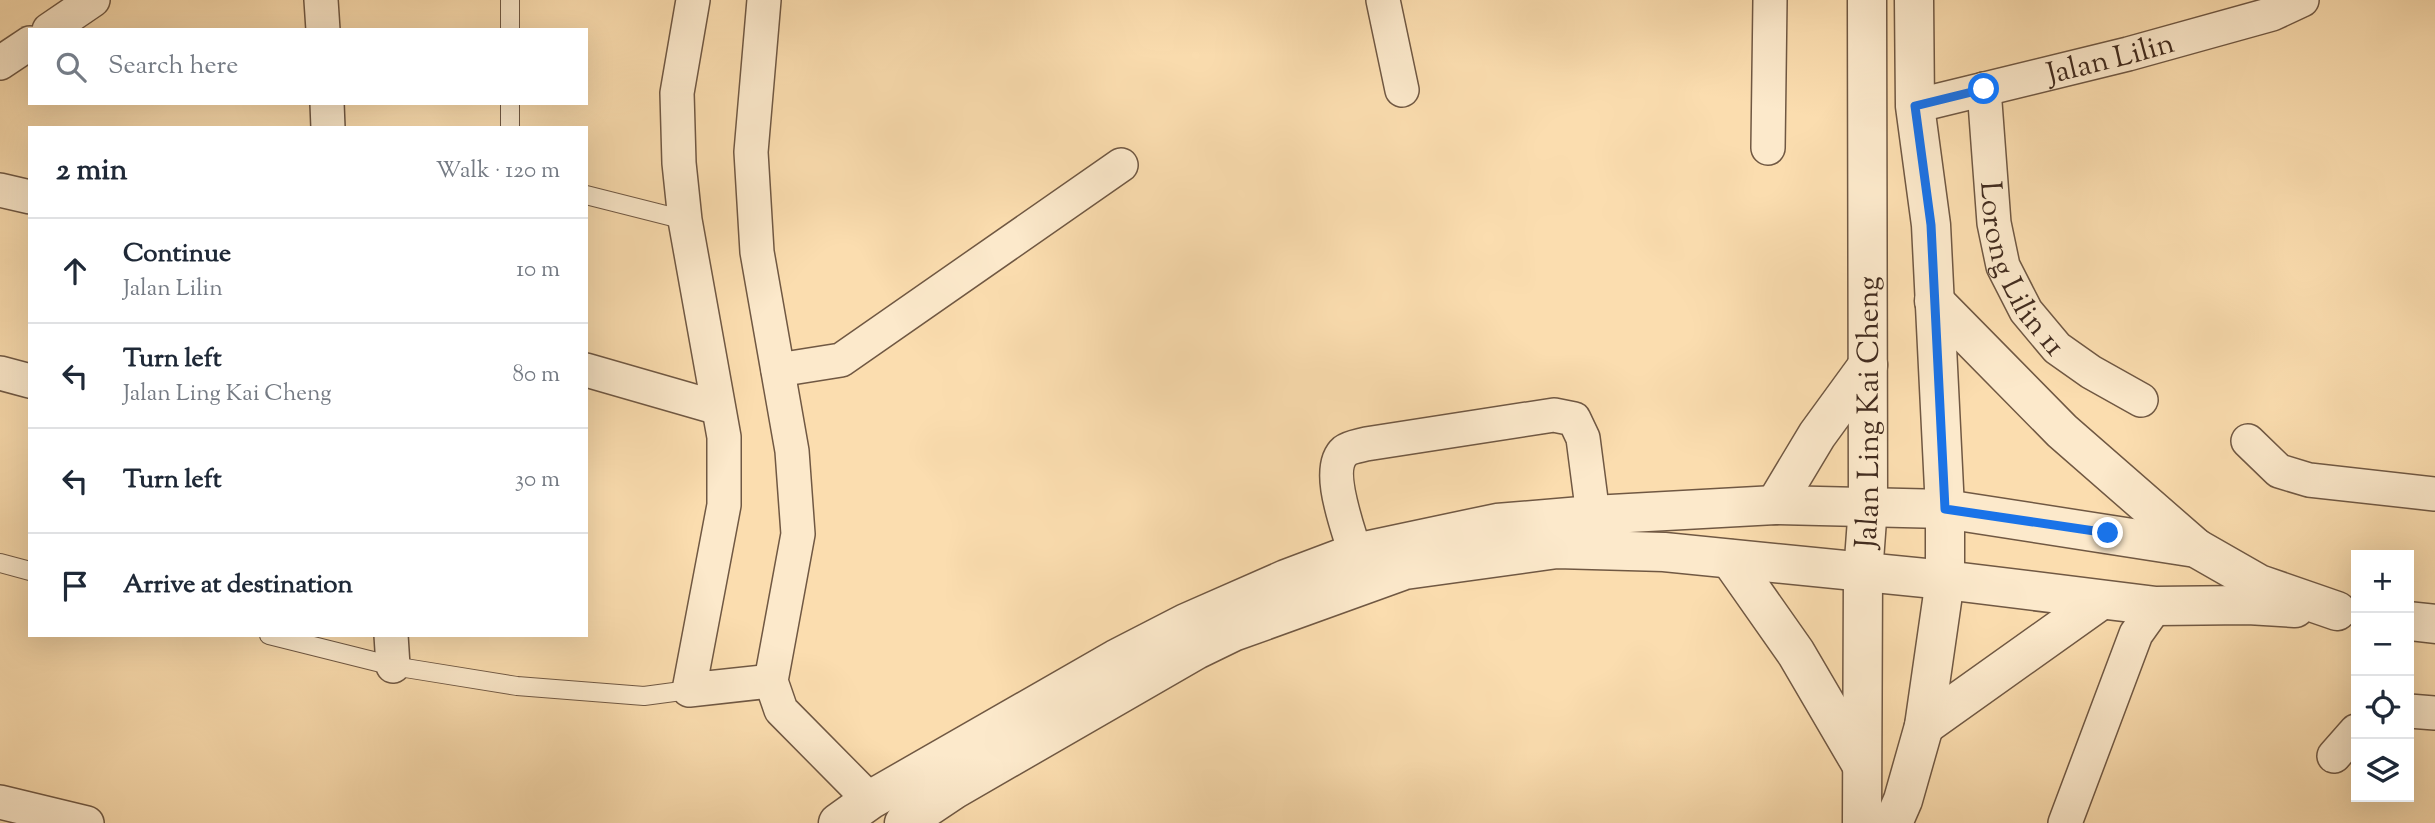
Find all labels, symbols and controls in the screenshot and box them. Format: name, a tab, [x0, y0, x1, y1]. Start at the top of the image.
street label: Jalan Lilin	[2041, 23, 2180, 98]
search box	[28, 28, 588, 105]
icon: search	[52, 48, 90, 86]
text: Search here	[108, 48, 238, 85]
route start	[1968, 73, 1999, 104]
text: 2 min	[56, 150, 128, 193]
text: Walk · 120 m	[436, 155, 560, 188]
street label: Lorong Lilin 11	[1967, 180, 2074, 367]
text: Continue	[123, 236, 231, 273]
icon: ahead	[56, 252, 94, 290]
text: 10 m	[516, 254, 560, 287]
text: Jalan Lilin	[123, 273, 223, 306]
street label: Jalan Ling Kai Cheng	[1846, 276, 1892, 552]
text: Turn left	[123, 341, 222, 378]
icon: left	[56, 357, 94, 395]
text: 80 m	[512, 359, 560, 392]
text: Jalan Ling Kai Cheng	[123, 378, 332, 411]
icon: left	[56, 462, 94, 500]
text: Turn left	[123, 462, 222, 499]
text: 30 m	[515, 464, 560, 497]
route end	[2092, 517, 2123, 548]
map controls	[2351, 550, 2414, 802]
button: +	[2351, 550, 2414, 613]
icon: arrive	[56, 567, 94, 605]
text: Arrive at destination	[123, 567, 353, 604]
button: −	[2351, 613, 2414, 676]
button: locate	[2351, 676, 2414, 739]
button: layers	[2351, 739, 2414, 802]

